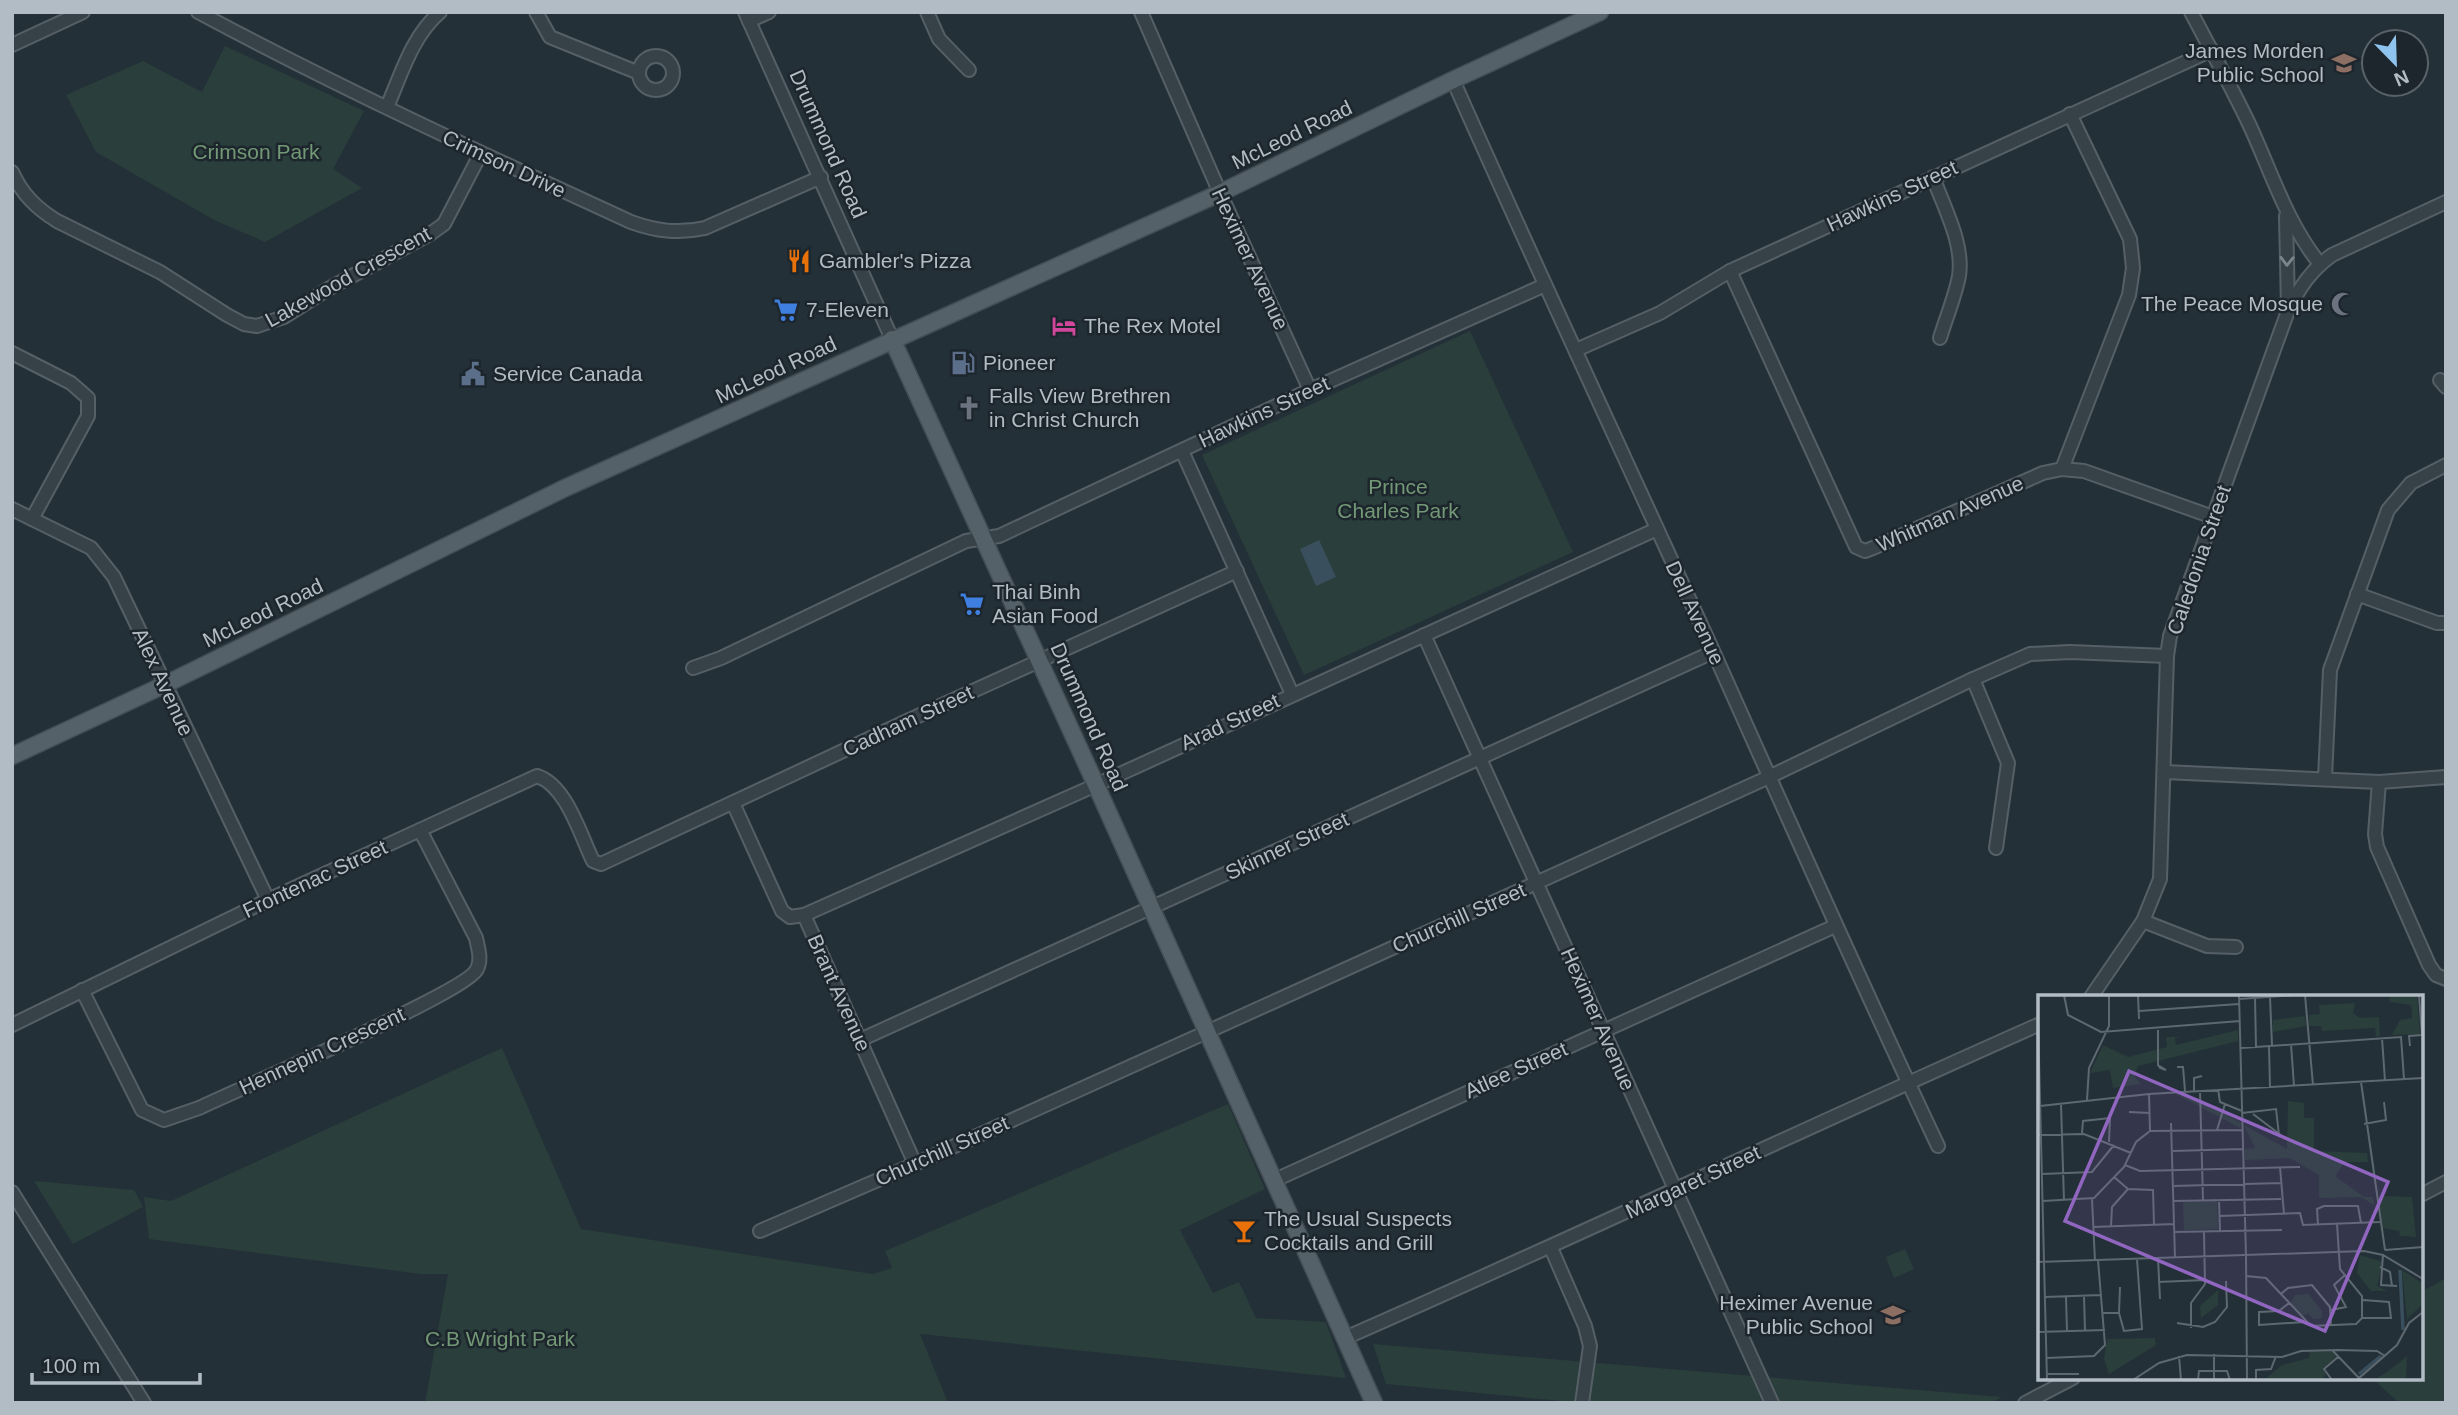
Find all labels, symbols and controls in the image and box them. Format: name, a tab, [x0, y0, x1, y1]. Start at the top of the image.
north arrow	[2360, 28, 2430, 98]
place label: James Morden Public School	[2185, 39, 2324, 86]
school or university icon: James Morden Public School	[2330, 49, 2358, 77]
street label: Drummond Road	[785, 66, 871, 222]
text: N	[2391, 66, 2412, 91]
street label: McLeod Road	[1228, 96, 1356, 174]
street label: Crimson Drive	[439, 125, 569, 202]
park label: Crimson Park	[192, 140, 320, 163]
street label: Hawkins Street	[1823, 155, 1961, 236]
street label: Heximer Avenue	[1208, 184, 1293, 333]
street label: Lakewood Crescent	[261, 221, 435, 332]
restaurant icon: Gambler's Pizza	[785, 247, 813, 275]
place label: Gambler's Pizza	[819, 249, 972, 272]
one-way arrow	[2280, 256, 2295, 267]
mosque icon: The Peace Mosque	[2329, 290, 2357, 318]
place label: The Peace Mosque	[2141, 292, 2323, 315]
supermarket icon: 7-Eleven	[772, 296, 800, 324]
place label: 7-Eleven	[806, 298, 889, 321]
hotel icon: The Rex Motel	[1050, 312, 1078, 340]
place label: The Rex Motel	[1084, 314, 1221, 337]
street label: McLeod Road	[712, 331, 840, 408]
fuel station icon: Pioneer	[949, 349, 977, 377]
place label: Pioneer	[983, 351, 1055, 374]
public building icon: Service Canada	[459, 360, 487, 388]
place label: Service Canada	[493, 362, 643, 385]
street label: Hawkins Street	[1195, 371, 1333, 452]
place label: Falls View Brethren in Christ Church	[989, 384, 1171, 431]
church icon: Falls View Brethren in Christ Church	[955, 394, 983, 422]
street label: Whitman Avenue	[1873, 471, 2027, 556]
park label: Prince Charles Park	[1337, 475, 1459, 522]
street label: Caledonia Street	[2162, 482, 2235, 638]
street label: Dell Avenue	[1661, 557, 1729, 668]
street label: McLeod Road	[199, 574, 327, 652]
place label: Thai Binh Asian Food	[992, 580, 1098, 627]
supermarket icon: Thai Binh Asian Food	[958, 590, 986, 618]
street label: Alex Avenue	[128, 624, 198, 739]
street label: Drummond Road	[1046, 639, 1132, 795]
street label: Cadham Street	[839, 680, 977, 761]
street label: Arad Street	[1177, 689, 1283, 754]
street label: Skinner Street	[1222, 807, 1352, 884]
street label: Frontenac Street	[239, 835, 391, 922]
street label: Churchill Street	[1389, 878, 1529, 957]
street label: Brant Avenue	[803, 931, 876, 1055]
street label: Heximer Avenue	[1557, 944, 1640, 1094]
inset map	[2038, 995, 2423, 1380]
street label: Hennepin Crescent	[235, 1002, 408, 1099]
street label: Atlee Street	[1461, 1037, 1571, 1102]
street label: Churchill Street	[872, 1111, 1012, 1190]
street label: Margaret Street	[1622, 1140, 1764, 1223]
place label: The Usual Suspects Cocktails and Grill	[1264, 1207, 1452, 1254]
bar icon: The Usual Suspects Cocktails and Grill	[1230, 1217, 1258, 1245]
place label: Heximer Avenue Public School	[1719, 1291, 1873, 1338]
school or university icon: Heximer Avenue Public School	[1879, 1301, 1907, 1329]
park label: C.B Wright Park	[425, 1327, 576, 1350]
scale bar	[32, 1342, 200, 1386]
text: 100 m	[42, 1354, 100, 1377]

